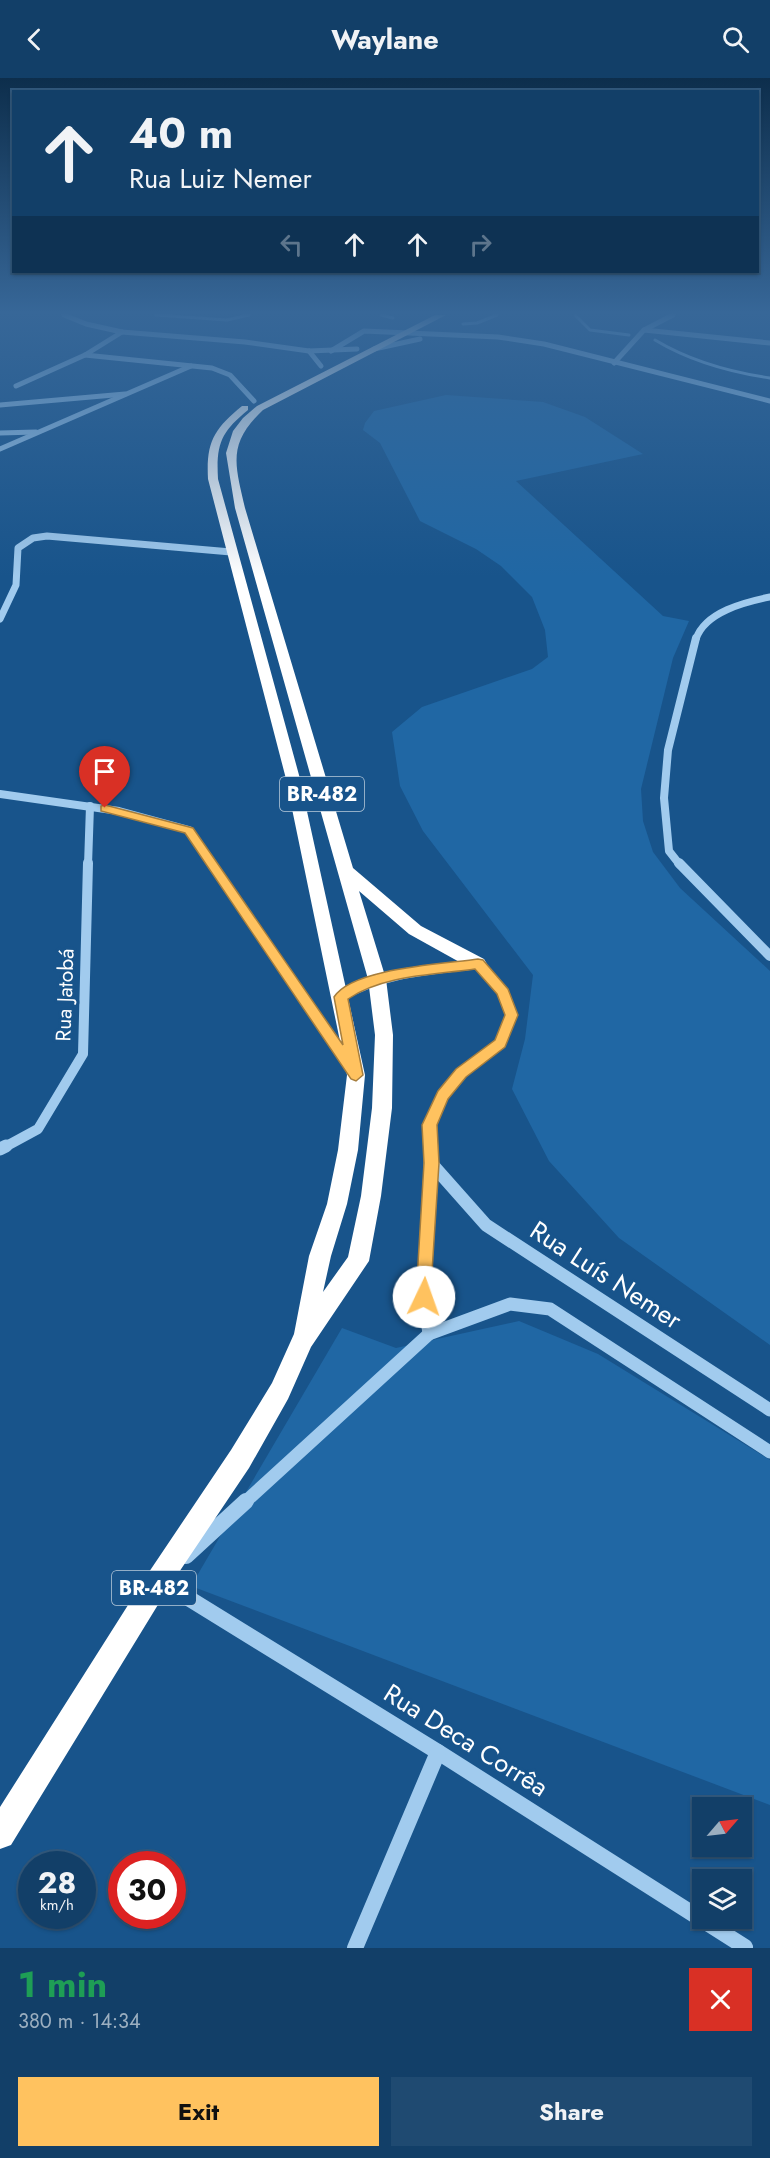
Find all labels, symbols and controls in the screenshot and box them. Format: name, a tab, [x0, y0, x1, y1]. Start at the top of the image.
text: Waylane	[331, 20, 439, 59]
icon: back	[18, 23, 51, 56]
icon: search	[719, 23, 752, 56]
text: 40 m	[129, 103, 233, 164]
icon: ahead	[30, 114, 108, 192]
text: Rua Luiz Nemer	[129, 159, 312, 198]
icon: left	[275, 228, 308, 261]
icon: ahead	[338, 228, 371, 261]
icon: ahead	[401, 228, 434, 261]
icon: right	[464, 228, 497, 261]
pin	[79, 746, 130, 808]
icon: arrive	[88, 755, 121, 788]
road number: BR-482	[280, 777, 364, 811]
street label: Rua Jatobá	[48, 948, 82, 1042]
street label: Rua Luís Nemer	[522, 1212, 690, 1339]
position arrow	[392, 1265, 456, 1329]
road number: BR-482	[112, 1571, 196, 1605]
street label: Rua Deca Corrêa	[376, 1674, 556, 1806]
north arrow	[692, 1797, 752, 1857]
map controls	[692, 1797, 752, 1929]
speed limit sign: 30	[108, 1851, 186, 1929]
text: 28	[38, 1861, 76, 1904]
button: layers	[692, 1869, 752, 1929]
text: km/h	[40, 1894, 74, 1916]
text: 1 min	[18, 1958, 107, 2010]
button: close	[689, 1968, 752, 2031]
text: 380 m · 14:34	[18, 2007, 141, 2036]
button: Exit	[18, 2077, 379, 2146]
button: Share	[391, 2077, 752, 2146]

